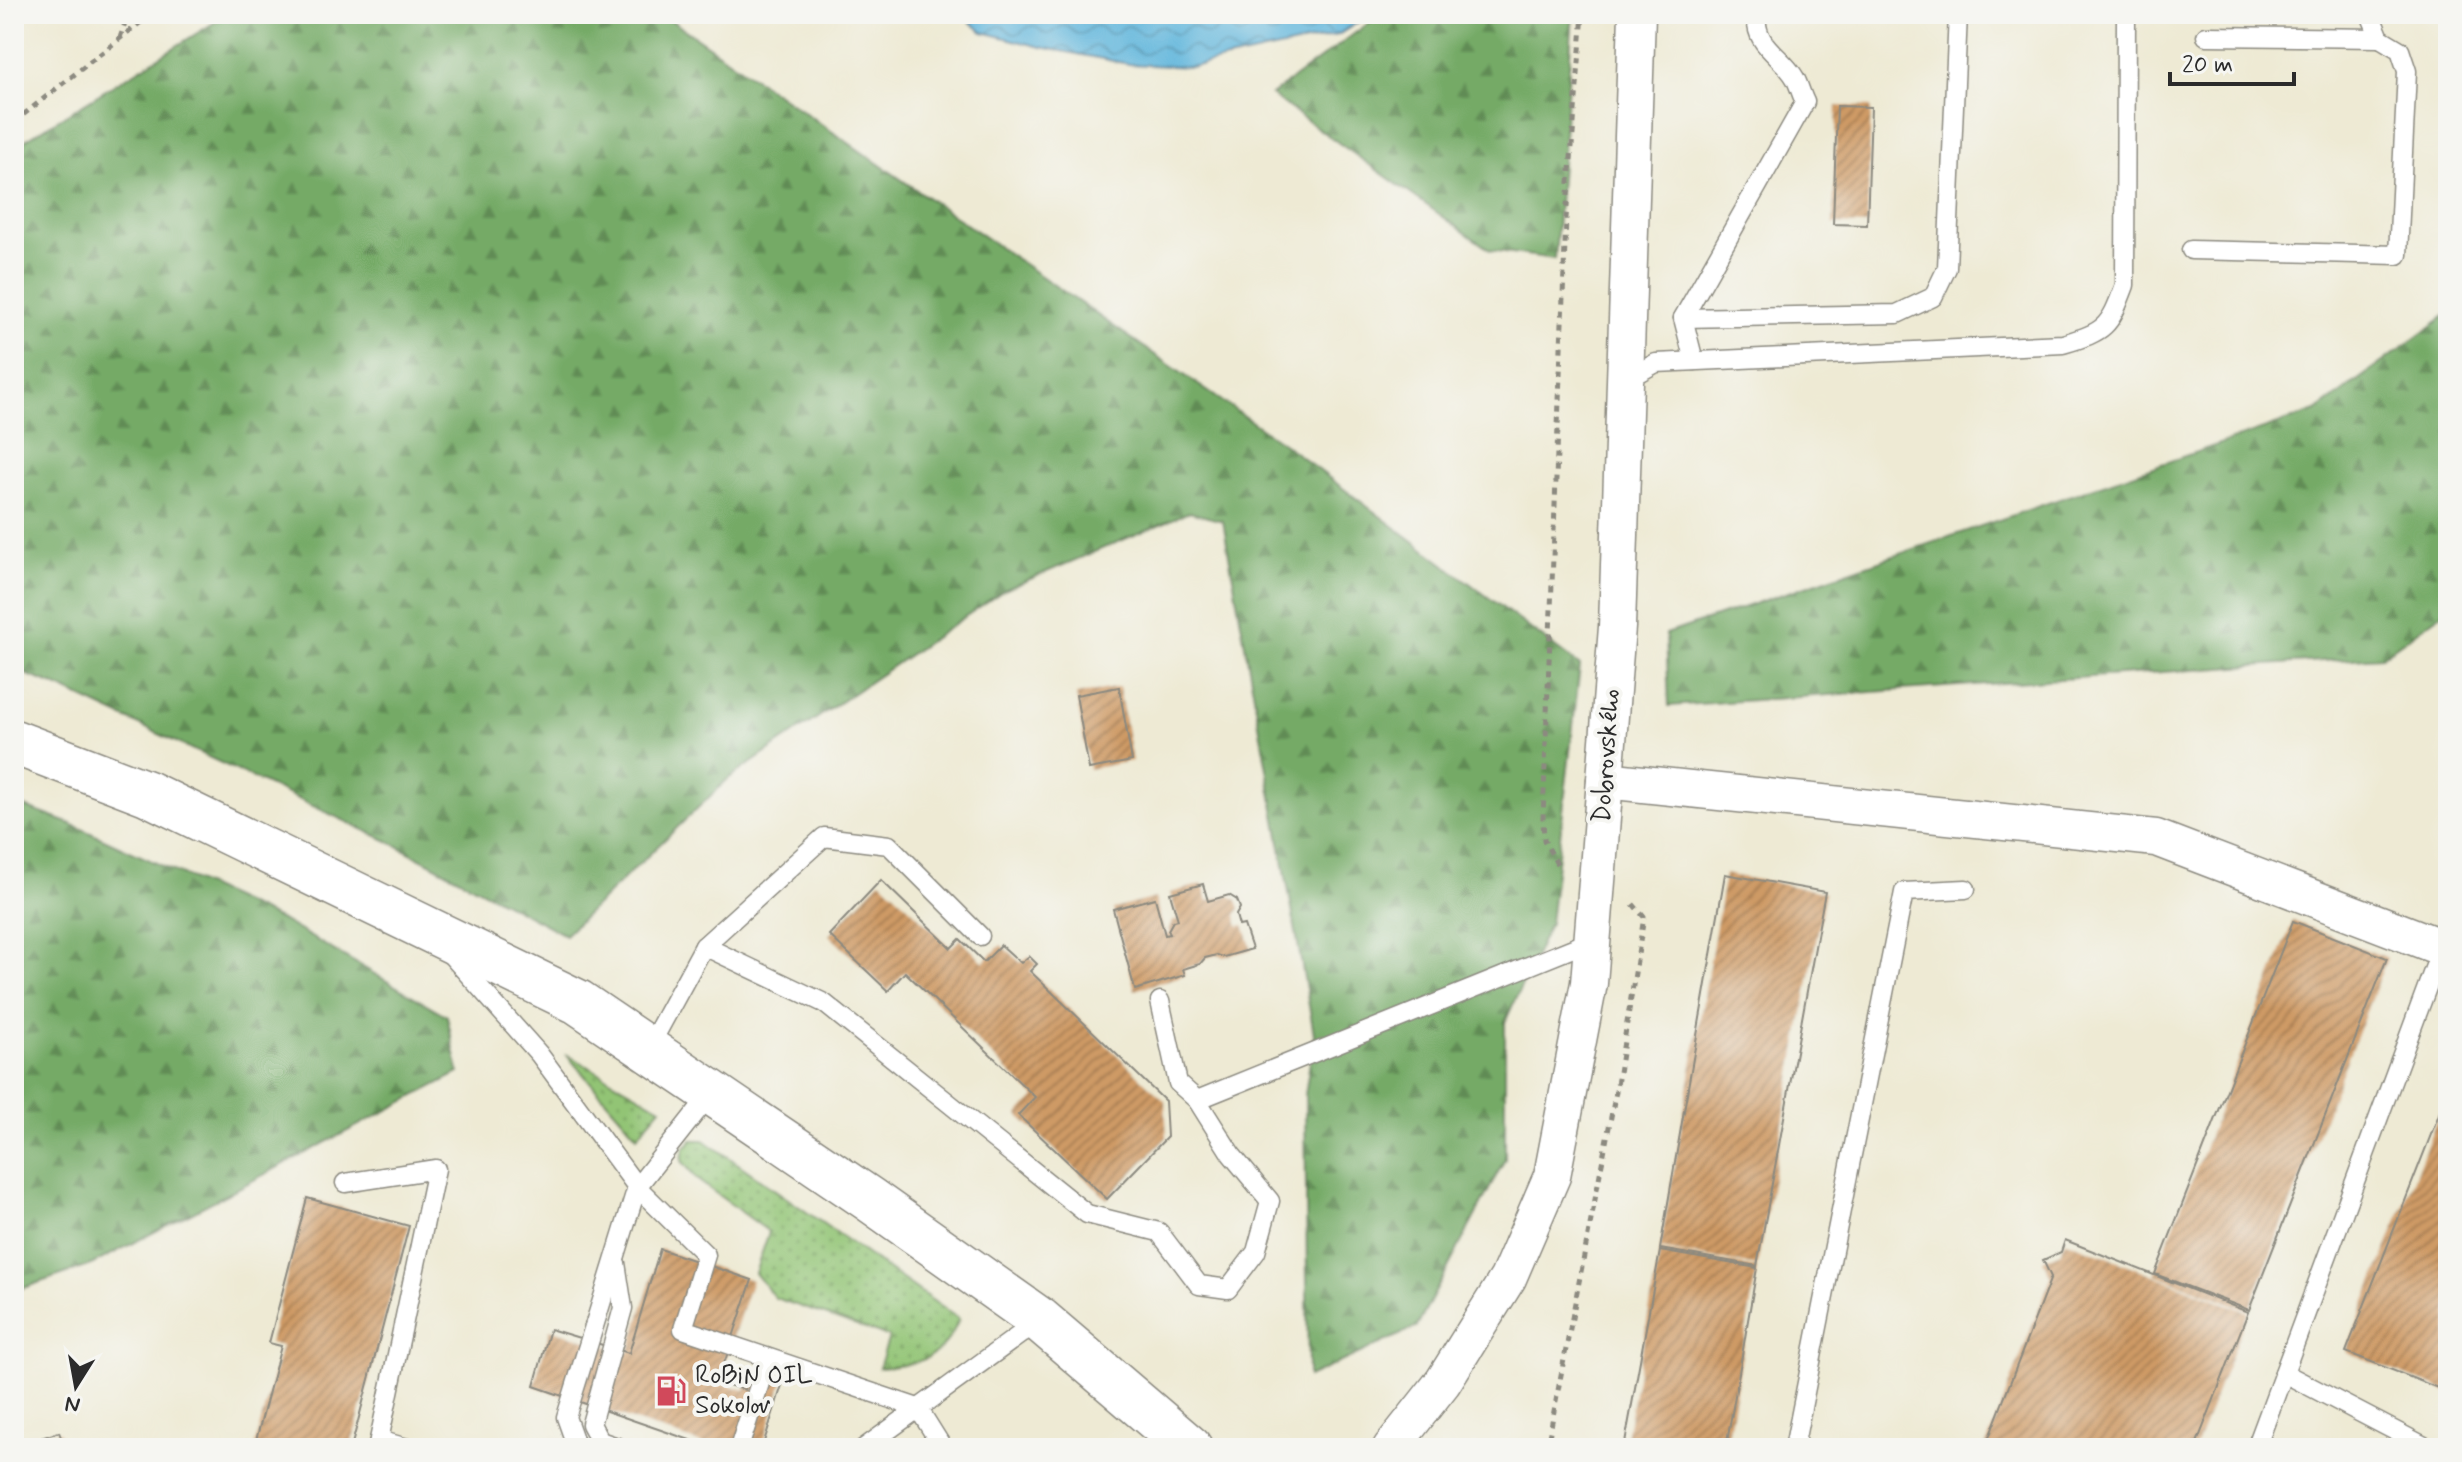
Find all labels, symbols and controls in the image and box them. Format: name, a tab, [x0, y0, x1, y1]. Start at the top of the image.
scale bar	[2170, 36, 2294, 86]
text: 20 m	[2182, 50, 2233, 81]
street label: Dobrovského	[1585, 688, 1629, 824]
north arrow	[36, 1346, 116, 1426]
place label: RoBiN OIL Sokolov	[695, 1359, 813, 1423]
fuel station icon: RoBiN OIL Sokolov	[654, 1374, 688, 1408]
text: N	[63, 1389, 82, 1419]

